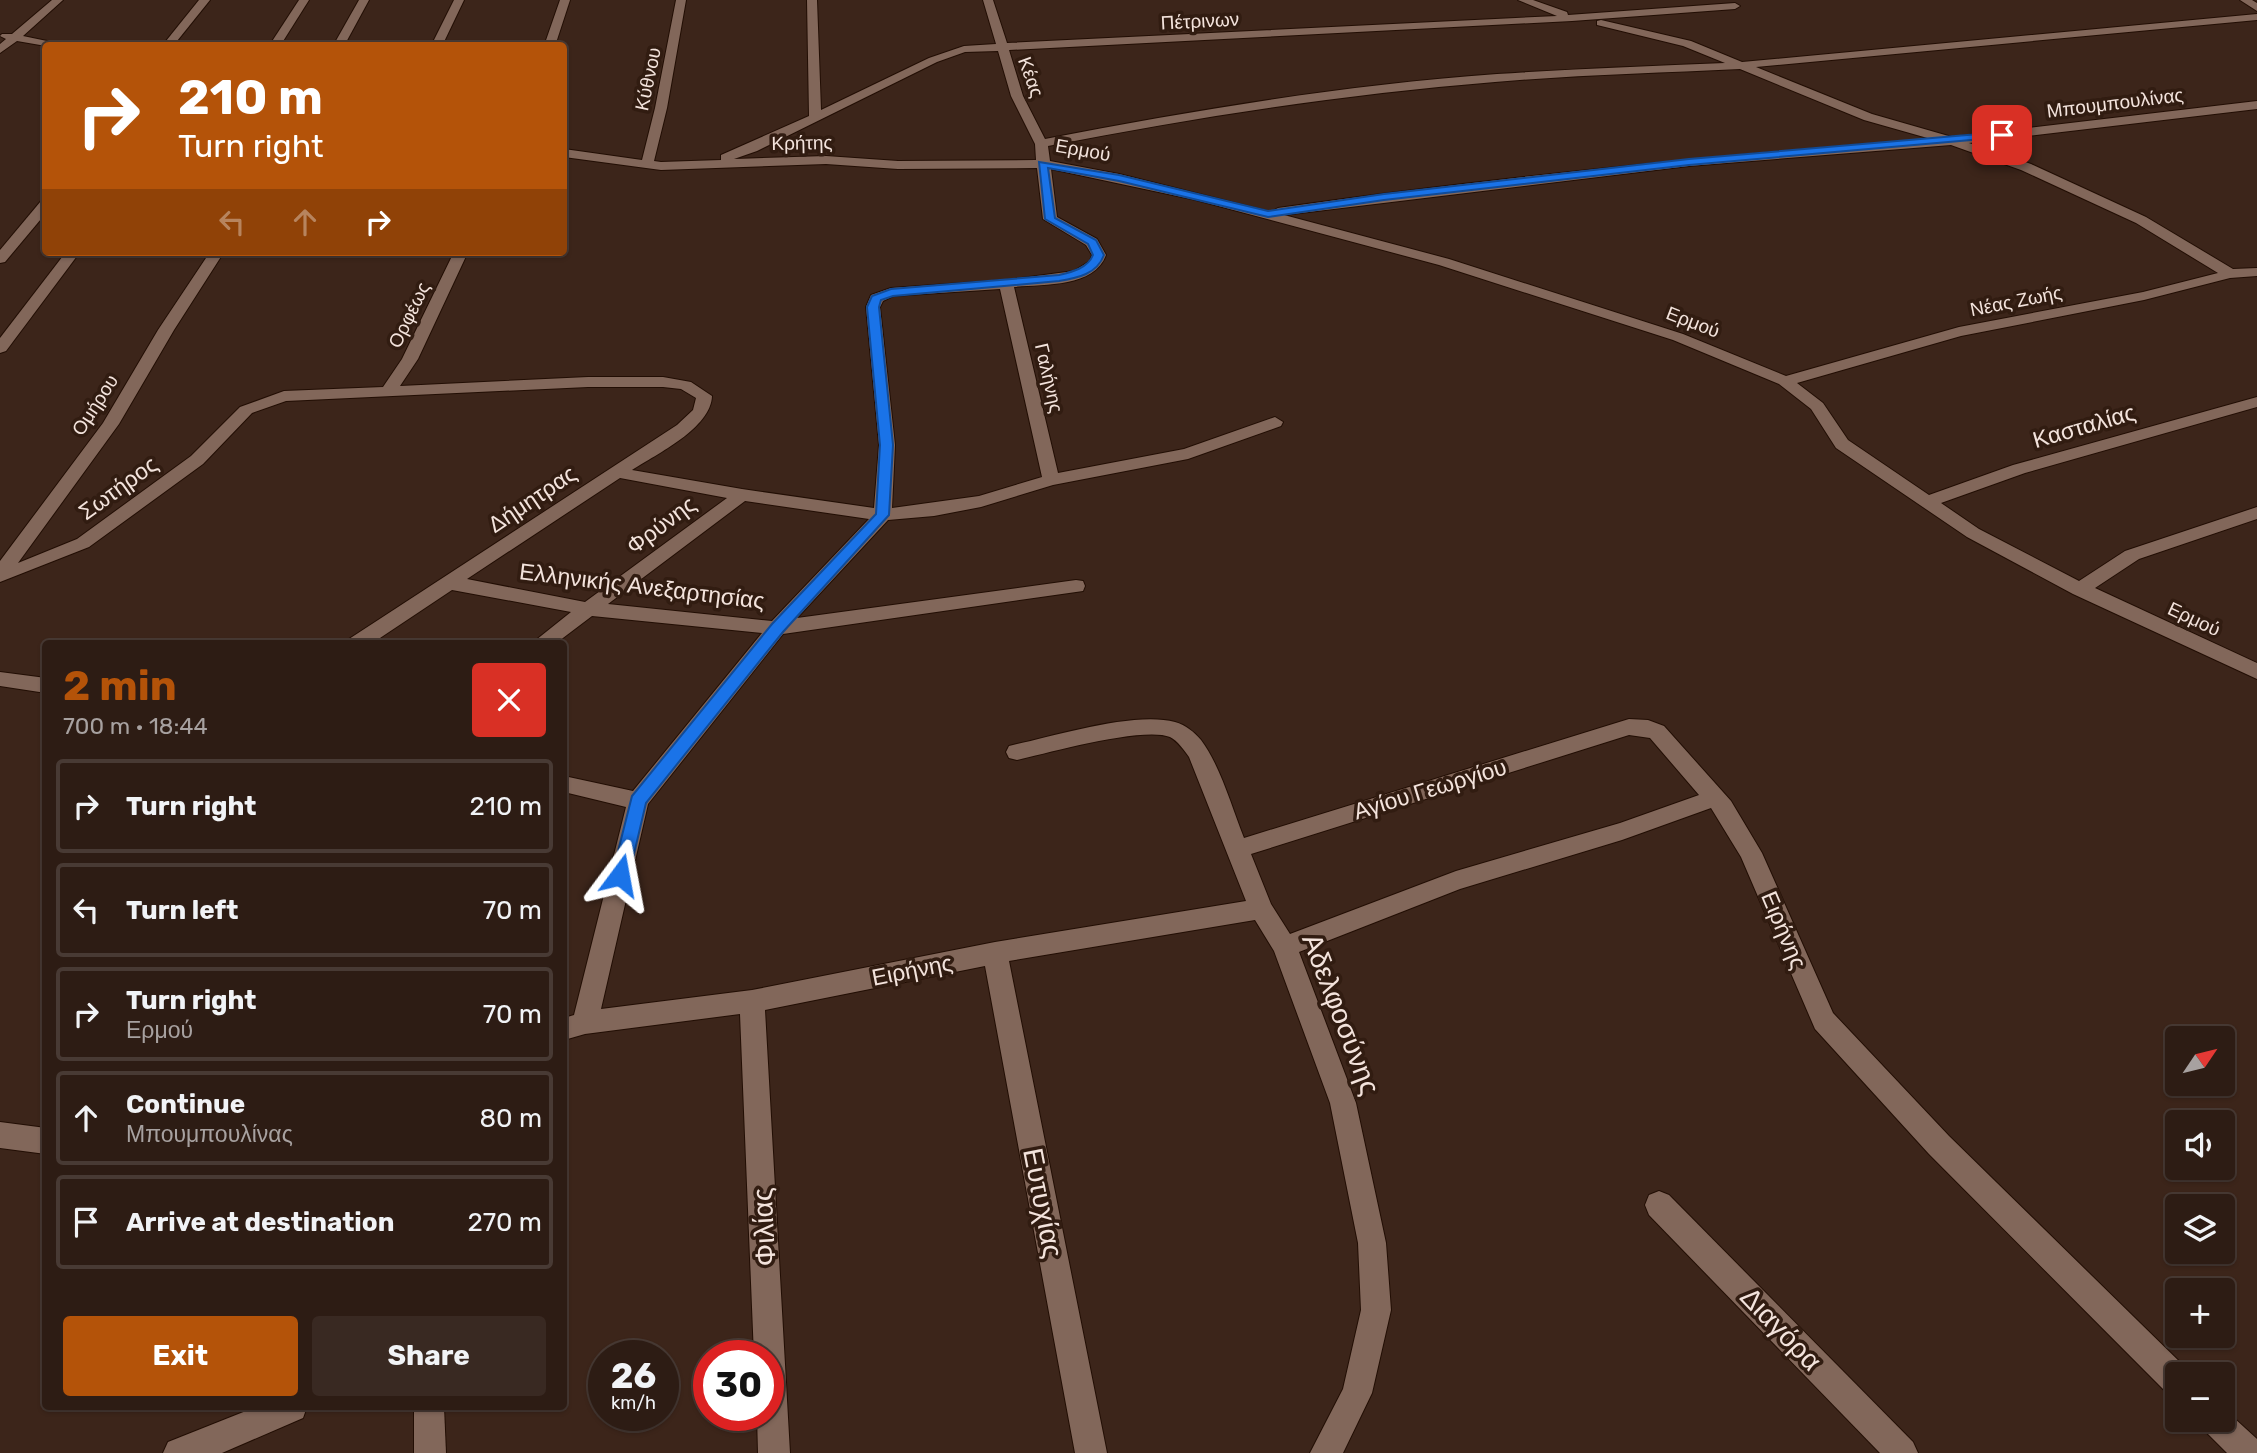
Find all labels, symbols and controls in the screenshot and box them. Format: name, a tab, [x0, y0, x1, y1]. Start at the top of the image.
street label: Πέτρινων	[1160, 7, 1240, 35]
street label: Κύθνου	[630, 45, 666, 113]
street label: Κέας	[1013, 54, 1049, 100]
text: 210 m	[178, 68, 323, 126]
icon: right	[63, 70, 154, 161]
street label: Μπουμπουλίνας	[2045, 83, 2185, 123]
pin	[1972, 105, 2032, 165]
icon: arrive	[1983, 116, 2021, 154]
text: Turn right	[178, 127, 323, 165]
street label: Κρήτης	[771, 131, 833, 155]
street label: Ερμού	[1054, 134, 1112, 166]
icon: left	[213, 203, 251, 241]
icon: ahead	[286, 203, 324, 241]
icon: right	[359, 203, 397, 241]
street label: Ορφέως	[383, 278, 435, 352]
street label: Νέας Ζωής	[1968, 281, 2064, 321]
street label: Ερμού	[1663, 301, 1723, 343]
street label: Γαλήνης	[1030, 341, 1068, 415]
street label: Ομήρου	[67, 370, 123, 440]
street label: Κασταλίας	[2029, 398, 2139, 454]
street label: Σωτήρος	[73, 450, 163, 526]
street label: Δήμητρας	[482, 459, 582, 539]
street label: Φρύνης	[621, 490, 701, 560]
street label: Ελληνικής Ανεξαρτησίας	[518, 557, 766, 615]
street label: Ερμού	[2164, 597, 2224, 641]
text: 2 min	[63, 661, 177, 711]
button: close	[472, 663, 546, 737]
text: 700 m · 18:44	[63, 712, 208, 740]
street label: Αγίου Γεωργίου	[1350, 752, 1510, 826]
icon: right	[67, 787, 105, 825]
text: Turn right	[126, 791, 256, 822]
text: 210 m	[470, 791, 542, 822]
position arrow	[583, 838, 657, 912]
street label: Ειρήνης	[1755, 887, 1813, 973]
icon: left	[67, 891, 105, 929]
text: Turn left	[126, 895, 238, 926]
text: 70 m	[483, 895, 542, 926]
street label: Αδελφοσύνης	[1295, 929, 1387, 1099]
street label: Ειρήνης	[869, 948, 955, 992]
text: Turn right	[126, 985, 256, 1016]
icon: right	[67, 995, 105, 1033]
text: 70 m	[483, 999, 542, 1030]
text: Ερμού	[126, 1016, 193, 1044]
north arrow	[2165, 1026, 2235, 1096]
map controls	[2165, 1026, 2235, 1432]
text: Continue	[126, 1089, 245, 1120]
icon: ahead	[67, 1099, 105, 1137]
text: 80 m	[479, 1103, 542, 1134]
button: sound	[2165, 1110, 2235, 1180]
text: Μπουμπουλίνας	[126, 1120, 293, 1148]
street label: Ευτυχίας	[1016, 1145, 1070, 1261]
street label: Φιλίας	[745, 1187, 783, 1267]
button: layers	[2165, 1194, 2235, 1264]
icon: arrive	[67, 1203, 105, 1241]
text: Arrive at destination	[126, 1207, 394, 1238]
text: 270 m	[467, 1207, 542, 1238]
button: +	[2165, 1278, 2235, 1348]
street label: Διαγόρα	[1733, 1281, 1829, 1377]
button: Exit	[63, 1316, 298, 1396]
button: Share	[312, 1316, 546, 1396]
speed limit sign: 30	[693, 1340, 784, 1431]
text: 26	[611, 1355, 656, 1397]
button: −	[2165, 1362, 2235, 1432]
text: km/h	[611, 1392, 656, 1414]

